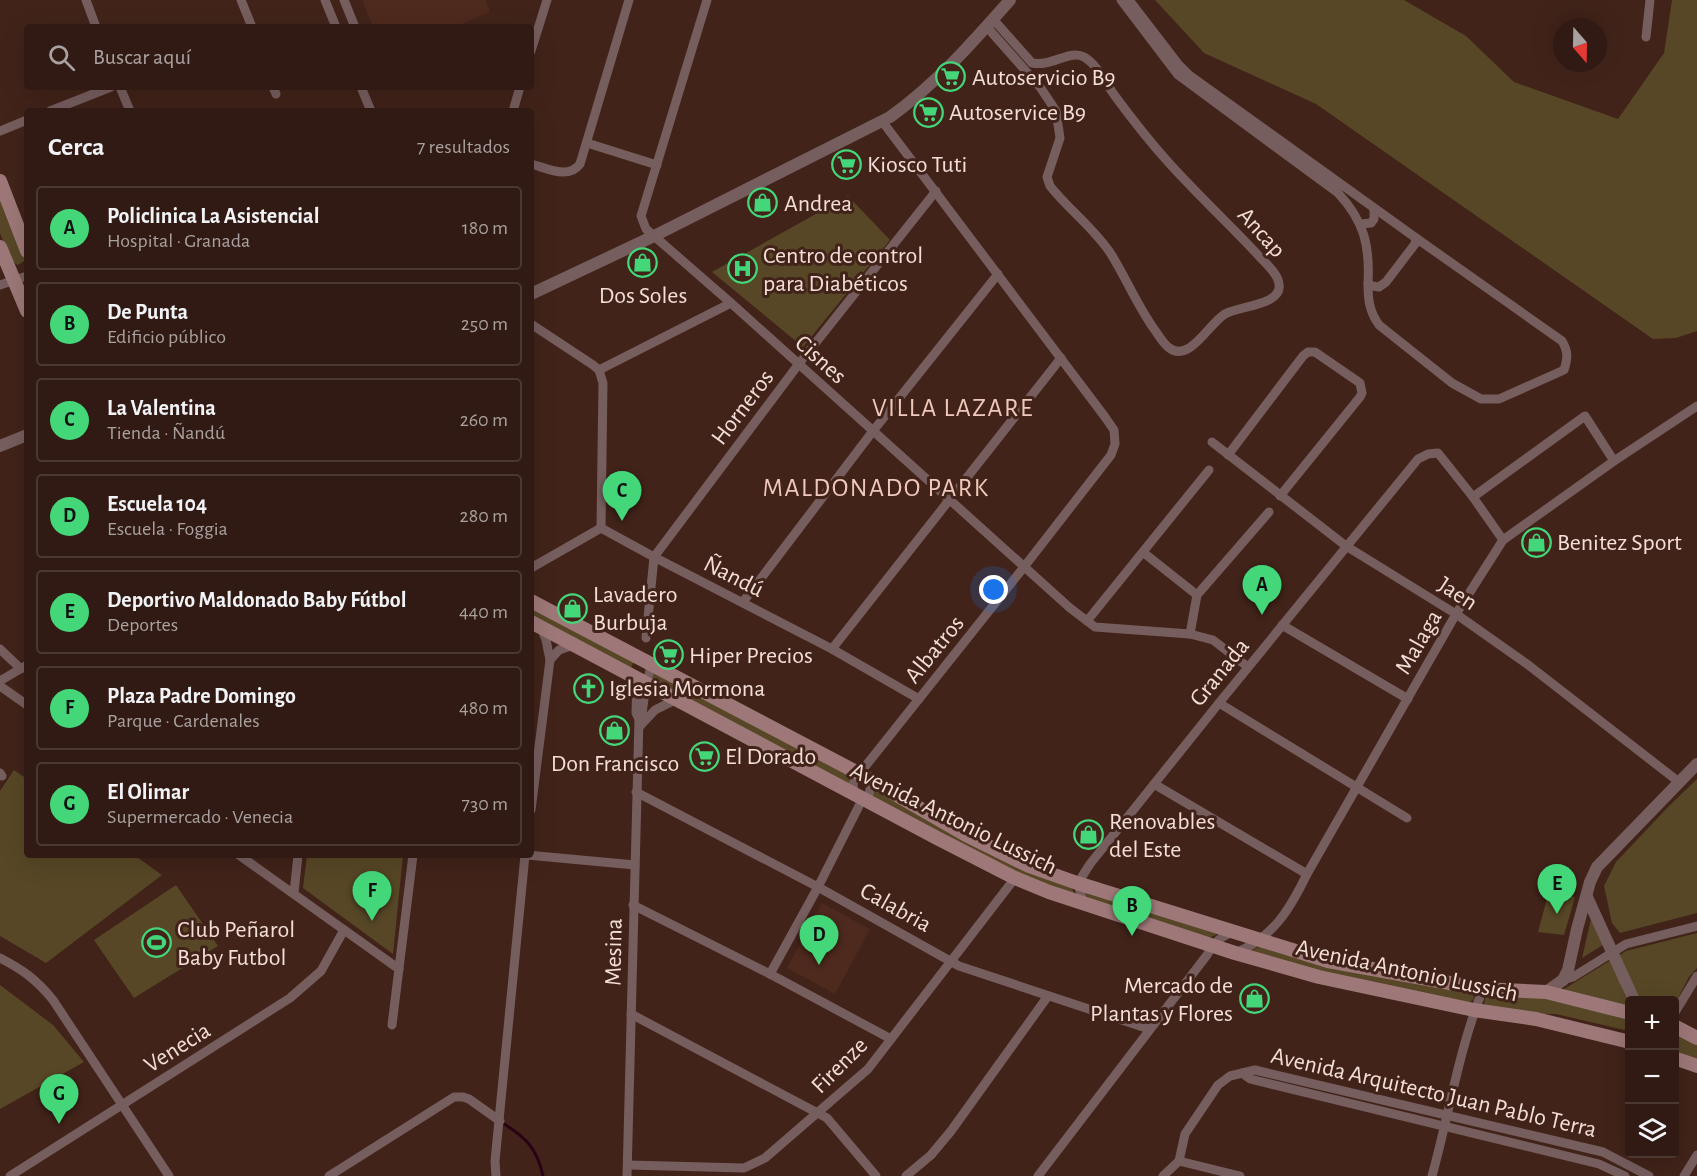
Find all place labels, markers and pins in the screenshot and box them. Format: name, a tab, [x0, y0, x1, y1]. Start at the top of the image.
supermarket icon: Autoservicio B9	[935, 61, 967, 93]
place label: Autoservicio B9	[972, 66, 1116, 90]
supermarket icon: Autoservice B9	[912, 96, 944, 128]
place label: Autoservice B9	[949, 101, 1086, 125]
supermarket icon: Kiosco Tuti	[830, 148, 862, 180]
place label: Kiosco Tuti	[867, 153, 967, 177]
shop icon: Andrea	[747, 187, 779, 219]
place label: Andrea	[784, 192, 852, 216]
place label: Centro de control para Diabéticos	[763, 244, 923, 296]
shop icon: Dos Soles	[627, 246, 659, 278]
hospital icon: Centro de control para Diabéticos	[726, 253, 758, 285]
place label: Dos Soles	[599, 284, 687, 308]
pin: C	[602, 472, 642, 521]
shop icon: Benitez Sport	[1520, 526, 1552, 558]
place label: Benitez Sport	[1557, 531, 1682, 555]
pin: A	[1242, 566, 1282, 615]
place label: Lavadero Burbuja	[593, 583, 678, 635]
shop icon: Lavadero Burbuja	[556, 592, 588, 624]
supermarket icon: Hiper Precios	[652, 639, 684, 671]
place label: Hiper Precios	[689, 644, 813, 668]
church icon: Iglesia Mormona	[572, 672, 604, 704]
place label: Iglesia Mormona	[609, 677, 765, 701]
shop icon: Don Francisco	[599, 714, 631, 746]
supermarket icon: El Dorado	[688, 740, 720, 772]
place label: El Dorado	[725, 745, 816, 769]
place label: Don Francisco	[551, 752, 679, 776]
place label: Renovables del Este	[1109, 810, 1215, 862]
shop icon: Renovables del Este	[1072, 819, 1104, 851]
pin: E	[1538, 864, 1576, 914]
pin: F	[352, 872, 392, 921]
pin: B	[1112, 886, 1152, 936]
pin: D	[800, 916, 838, 965]
place label: Club Peñarol Baby Futbol	[177, 918, 295, 970]
sports icon: Club Peñarol Baby Futbol	[140, 927, 172, 959]
place label: Mercado de Plantas y Flores	[1090, 974, 1233, 1026]
shop icon: Mercado de Plantas y Flores	[1238, 983, 1270, 1015]
pin: G	[40, 1074, 78, 1124]

